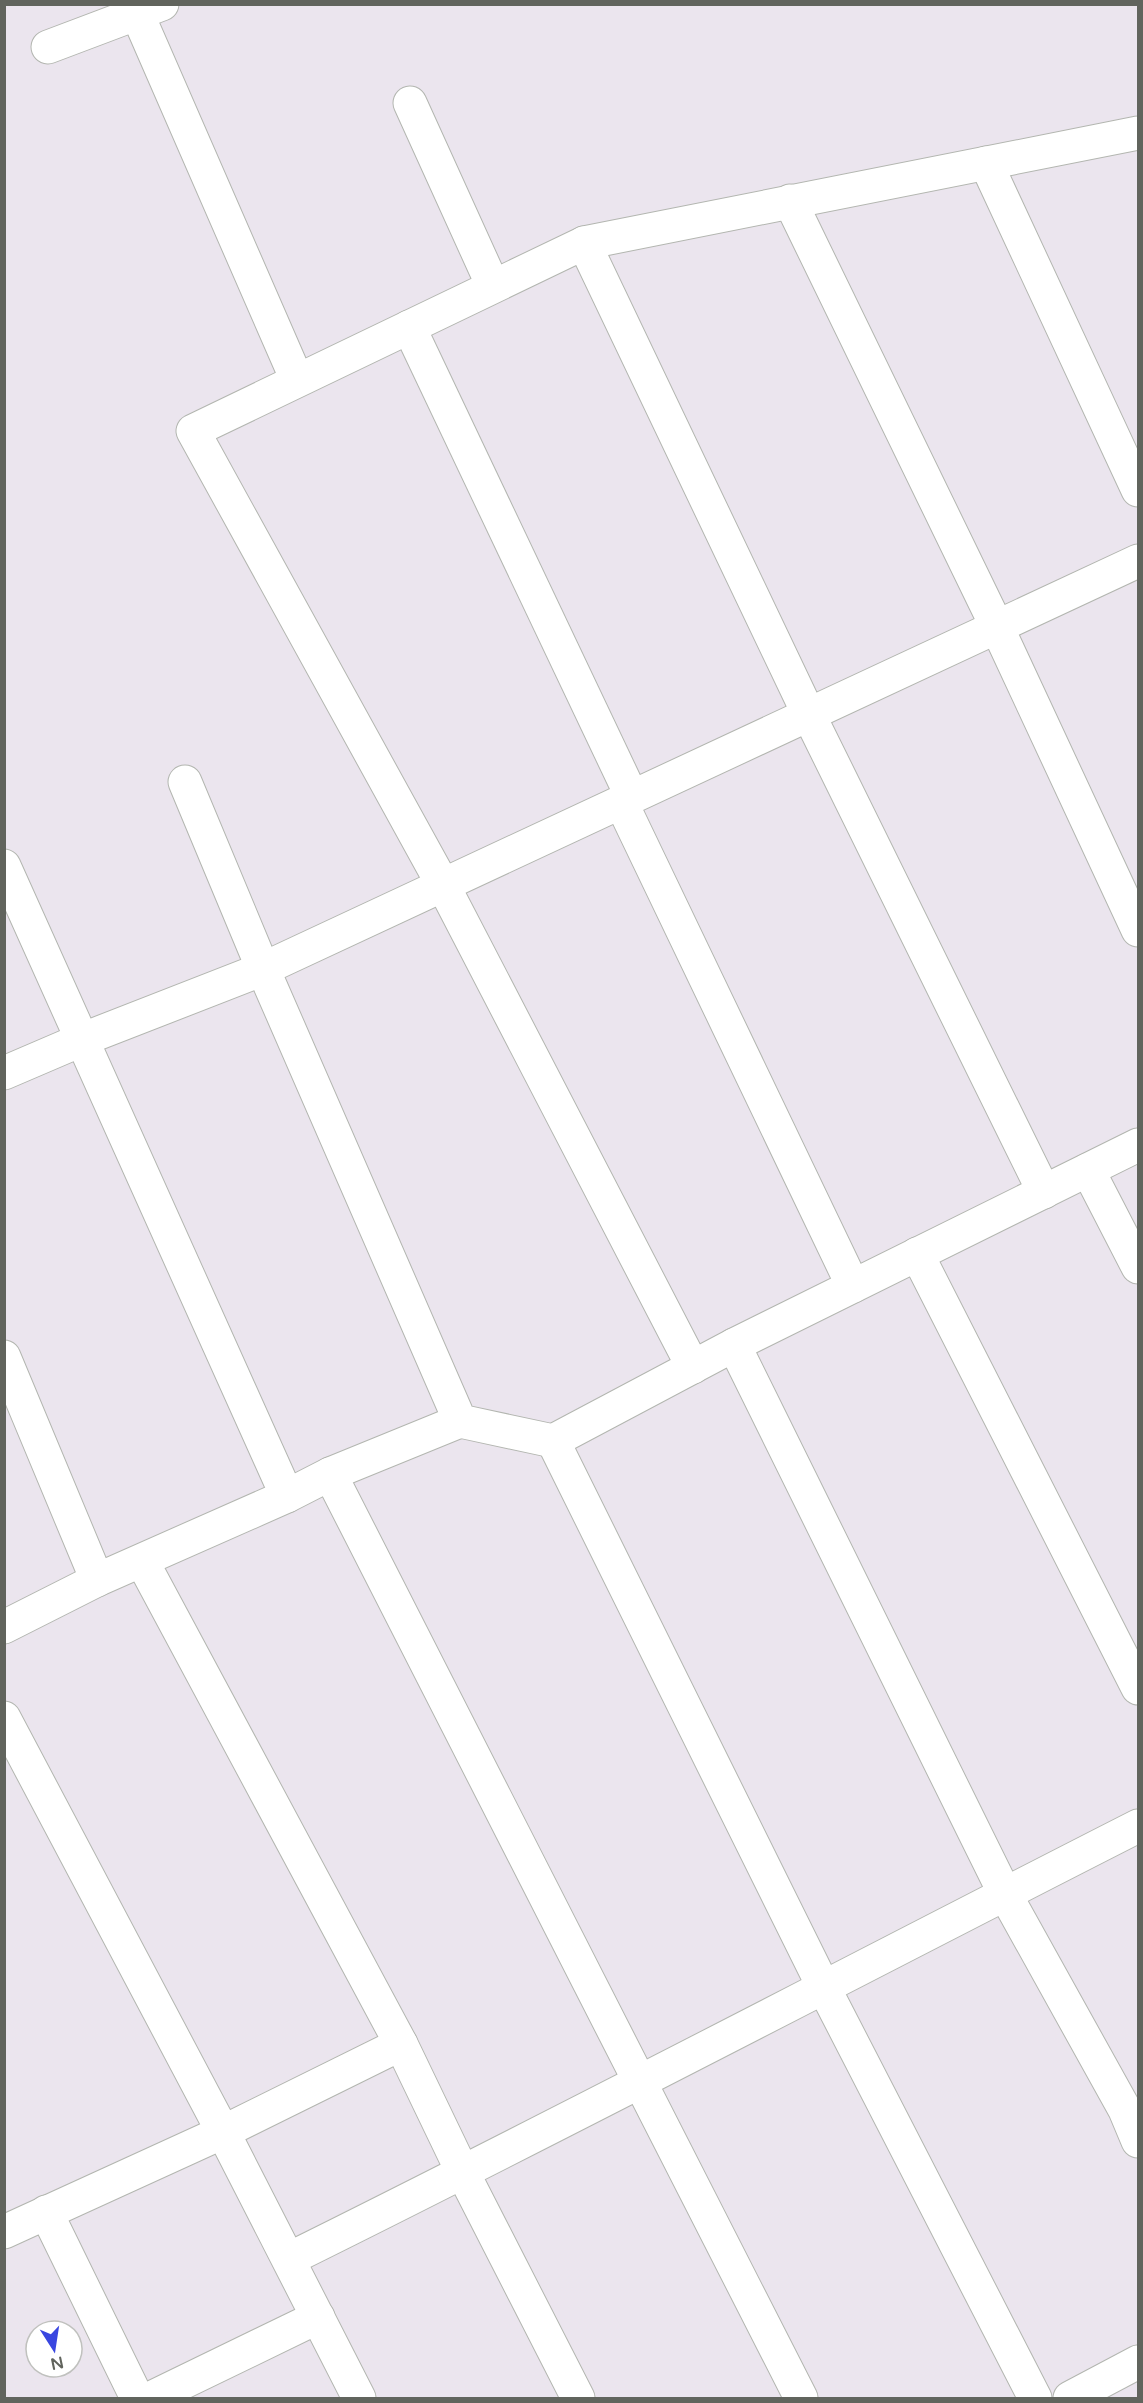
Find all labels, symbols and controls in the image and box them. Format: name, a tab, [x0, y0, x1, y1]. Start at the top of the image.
north arrow	[24, 2319, 84, 2379]
text: N	[49, 2352, 65, 2374]

